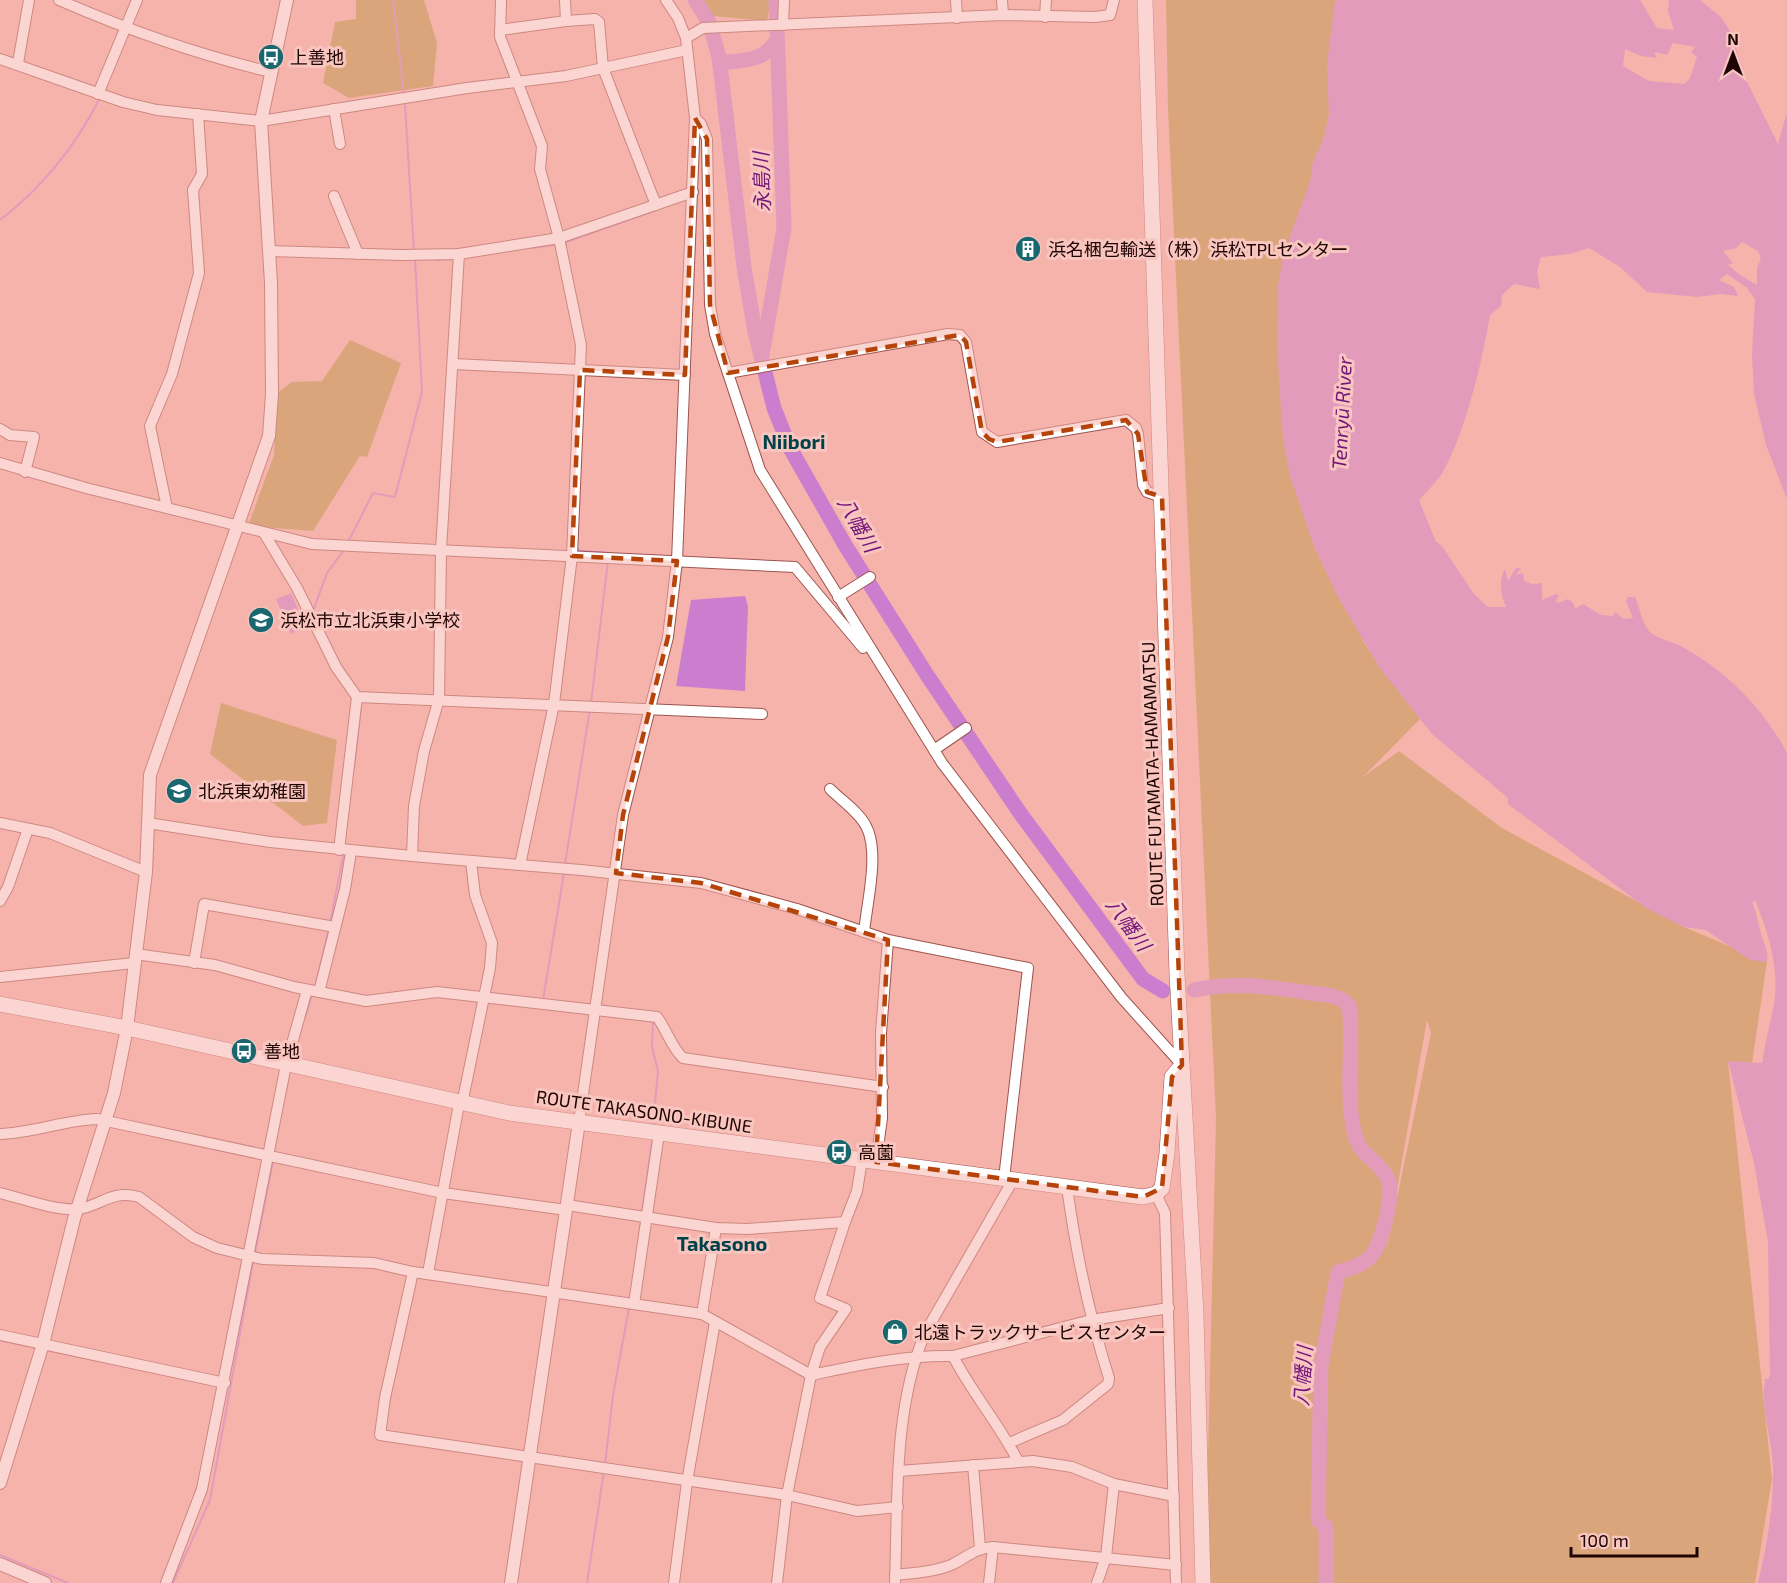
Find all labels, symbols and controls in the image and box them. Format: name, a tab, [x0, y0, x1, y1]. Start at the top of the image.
north arrow	[1703, 24, 1763, 84]
text: N	[1727, 29, 1739, 48]
bus stop icon: 上善地	[256, 42, 286, 72]
place label: 上善地	[290, 46, 344, 68]
water label: 永島川	[748, 150, 774, 212]
building icon: 浜名梱包輸送（株）浜松TPLセンター	[1013, 234, 1043, 264]
place label: 浜名梱包輸送（株）浜松TPLセンター	[1048, 238, 1348, 260]
water label: Tenryū River	[1326, 355, 1357, 470]
district label: Niibori	[762, 429, 826, 453]
water label: 八幡川	[834, 492, 885, 558]
school or university icon: 浜松市立北浜東小学校	[246, 605, 276, 635]
place label: 浜松市立北浜東小学校	[280, 609, 460, 631]
street label: ROUTE FUTAMATA-HAMAMATSU	[1136, 641, 1168, 907]
school or university icon: 北浜東幼稚園	[164, 776, 194, 806]
place label: 北浜東幼稚園	[198, 780, 306, 802]
water label: 八幡川	[1102, 893, 1158, 957]
bus stop icon: 善地	[229, 1036, 259, 1066]
place label: 善地	[264, 1040, 300, 1062]
street label: ROUTE TAKASONO-KIBUNE	[535, 1085, 753, 1137]
bus stop icon: 高薗	[824, 1137, 854, 1167]
place label: 高薗	[858, 1141, 894, 1163]
district label: Takasono	[677, 1231, 767, 1255]
shop icon: 北遠トラックサービスセンター	[880, 1317, 910, 1347]
place label: 北遠トラックサービスセンター	[914, 1321, 1166, 1343]
water label: 八幡川	[1288, 1343, 1316, 1407]
scale bar	[1571, 1520, 1697, 1558]
text: 100 m	[1580, 1529, 1629, 1551]

